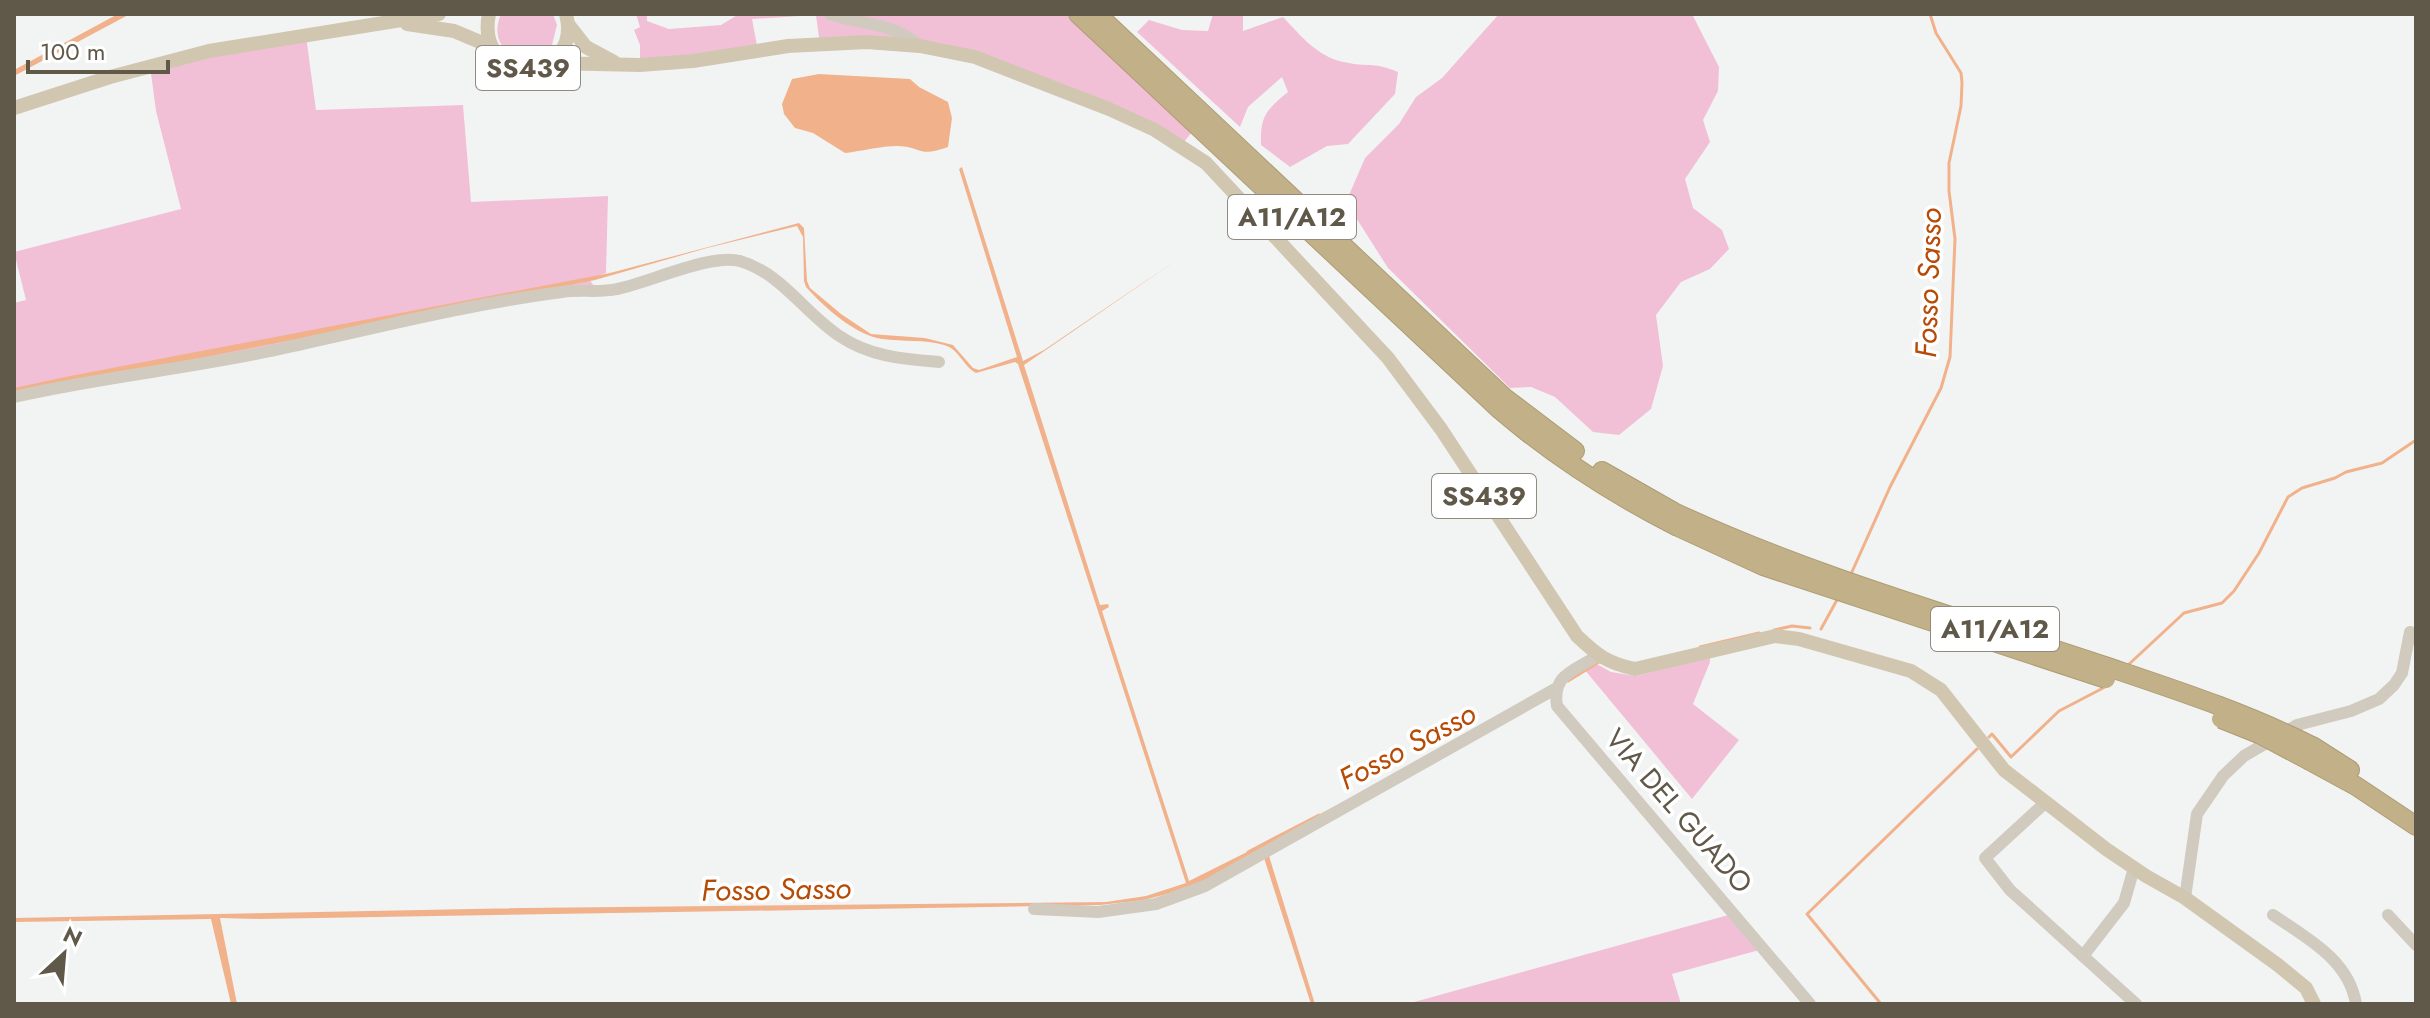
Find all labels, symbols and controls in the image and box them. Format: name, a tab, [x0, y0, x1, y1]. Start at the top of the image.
scale bar	[28, 24, 168, 74]
text: 100 m	[40, 34, 106, 69]
road number: SS439	[476, 46, 580, 90]
road number: A11/A12	[1228, 195, 1356, 239]
water label: Fosso Sasso	[1904, 207, 1952, 359]
road number: SS439	[1432, 474, 1536, 518]
road number: A11/A12	[1931, 607, 2059, 651]
water label: Fosso Sasso	[1331, 692, 1483, 800]
street label: VIA DEL GUADO	[1596, 720, 1762, 902]
water label: Fosso Sasso	[701, 866, 851, 912]
north arrow	[24, 914, 104, 994]
text: N	[58, 918, 88, 954]

